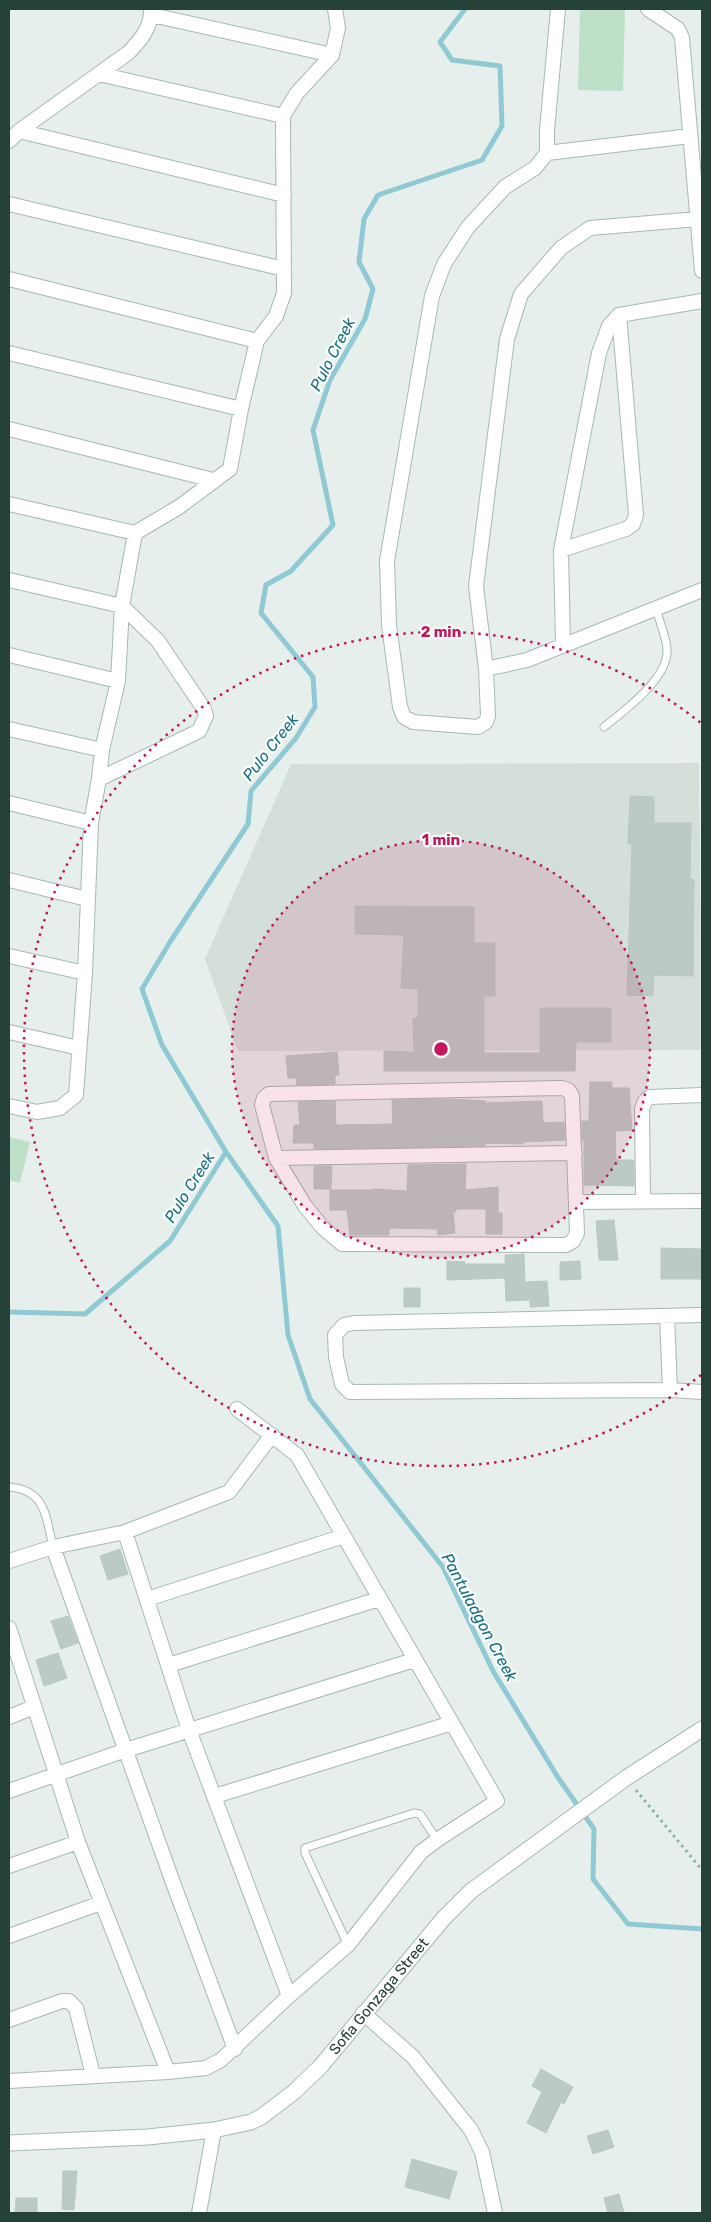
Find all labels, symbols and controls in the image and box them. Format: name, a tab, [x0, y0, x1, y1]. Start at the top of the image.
water label: Pulo Creek	[306, 314, 359, 394]
text: 2 min	[421, 623, 461, 641]
water label: Pulo Creek	[238, 709, 303, 785]
text: 1 min	[422, 831, 460, 849]
centre of rings	[432, 1040, 450, 1058]
water label: Pulo Creek	[160, 1148, 219, 1226]
water label: Pantuladgon Creek	[438, 1550, 522, 1685]
street label: Sofia Gonzaga Street	[325, 1934, 433, 2058]

